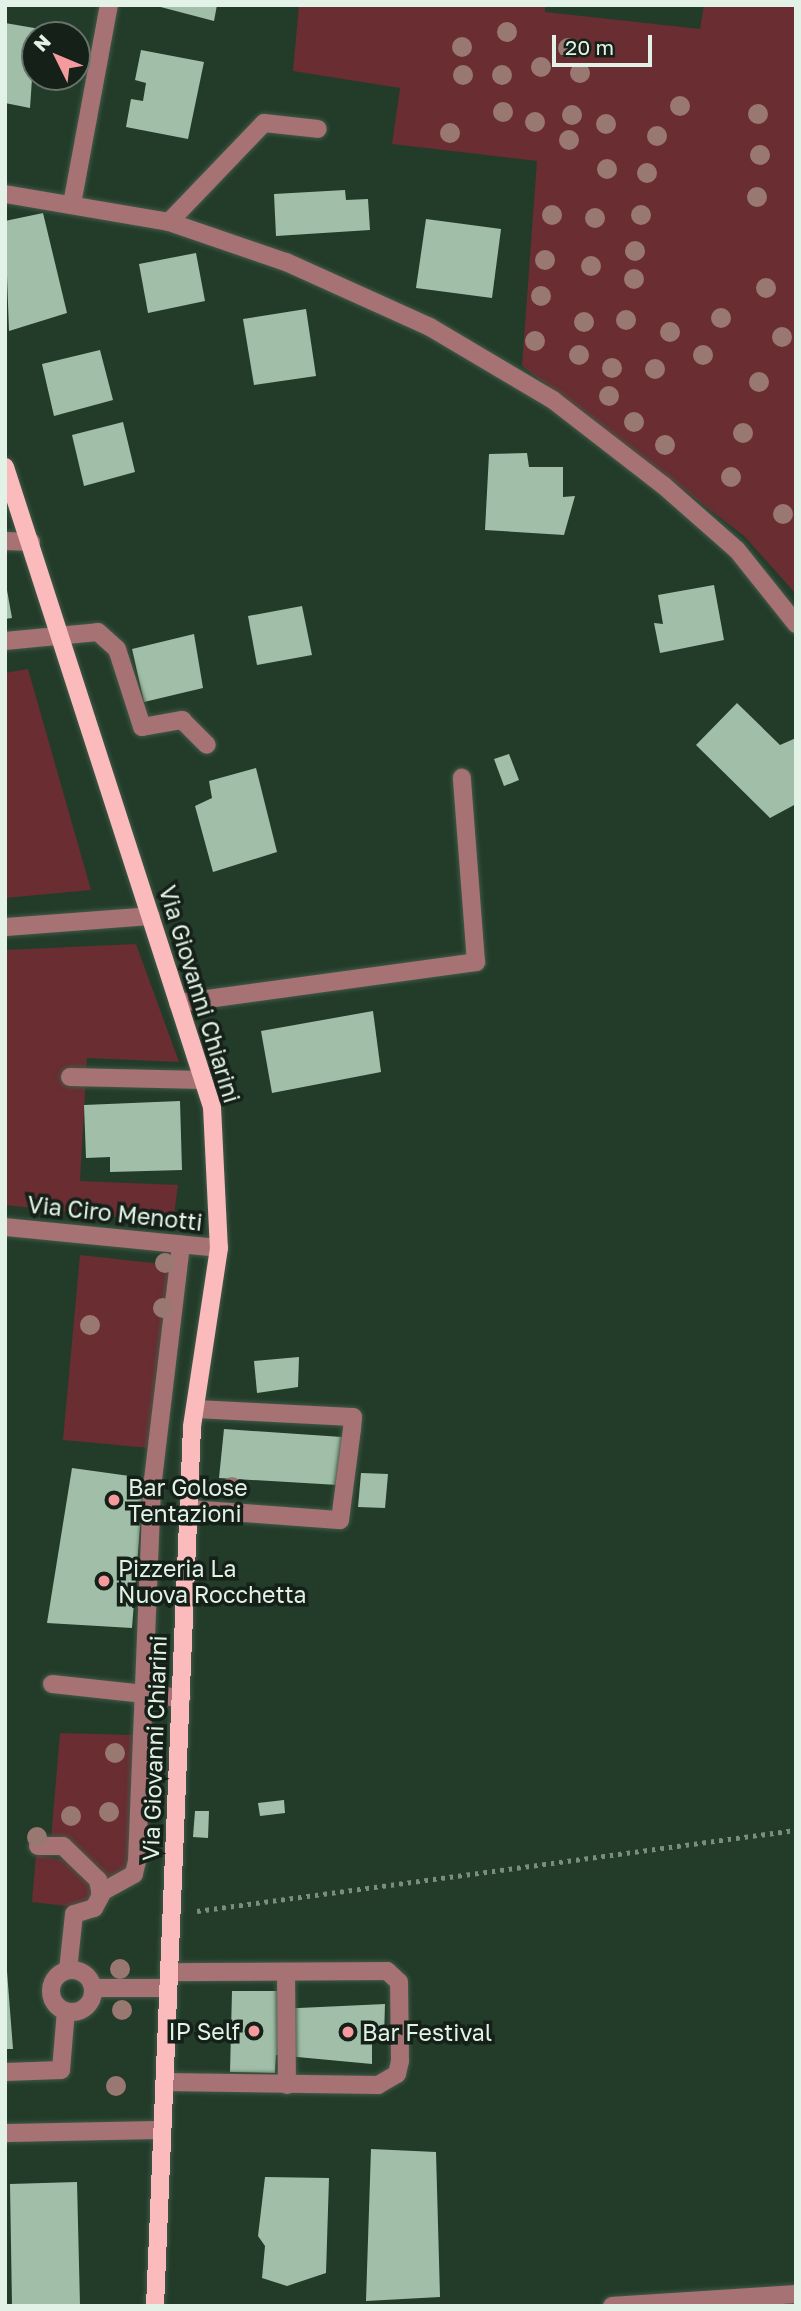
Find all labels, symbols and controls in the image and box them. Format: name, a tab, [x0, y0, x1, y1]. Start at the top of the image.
north arrow	[21, 21, 91, 91]
scale bar	[556, 21, 656, 65]
text: N	[28, 30, 55, 56]
text: 20 m	[565, 34, 614, 60]
street label: Via Giovanni Chiarini	[154, 882, 246, 1106]
street label: Via Ciro Menotti	[26, 1190, 204, 1236]
place label: Bar Golose Tentazioni	[128, 1473, 248, 1527]
marker: Bar Golose Tentazioni	[106, 1492, 122, 1508]
place label: Pizzeria La Nuova Rocchetta	[118, 1554, 307, 1608]
marker: Pizzeria La Nuova Rocchetta	[96, 1573, 112, 1589]
street label: Via Giovanni Chiarini	[136, 1635, 172, 1861]
place label: IP Self	[169, 2017, 240, 2045]
place label: Bar Festival	[362, 2018, 492, 2046]
marker: IP Self	[246, 2023, 262, 2039]
marker: Bar Festival	[340, 2024, 356, 2040]

